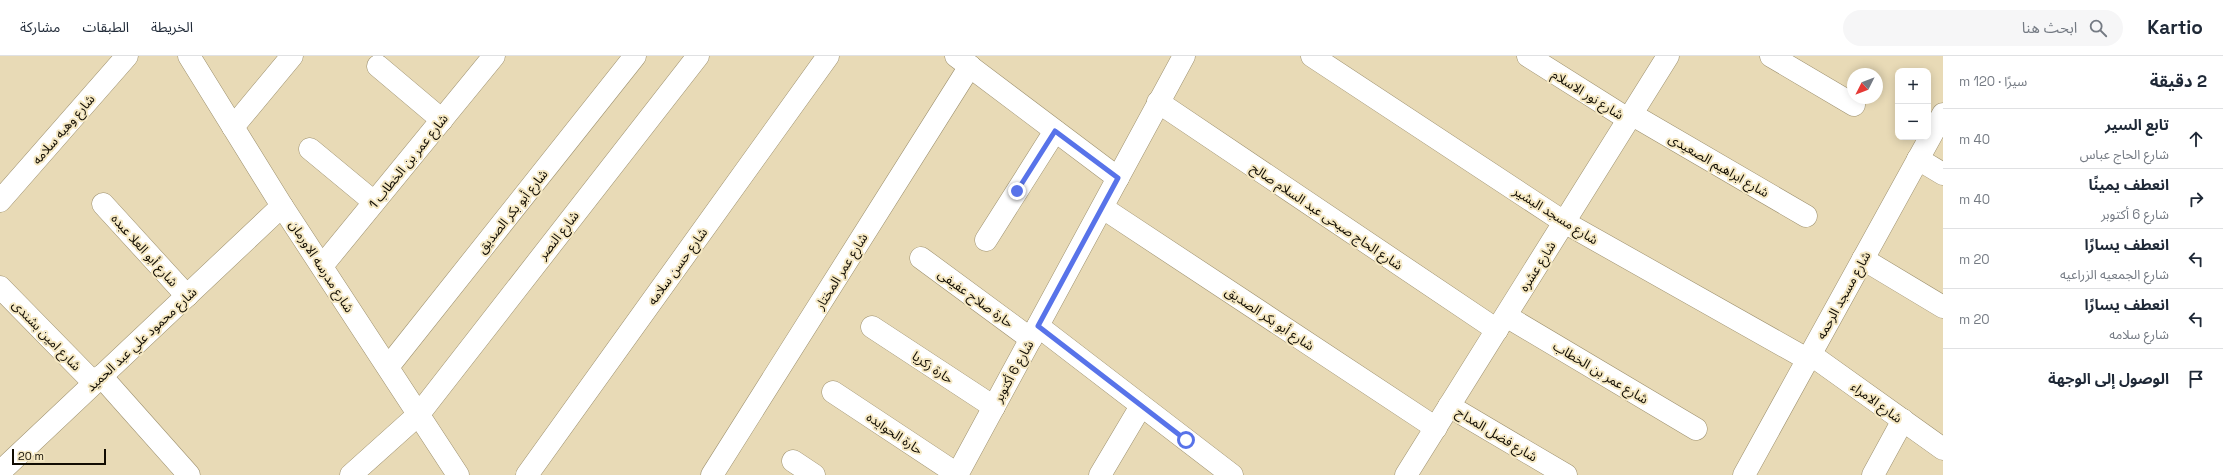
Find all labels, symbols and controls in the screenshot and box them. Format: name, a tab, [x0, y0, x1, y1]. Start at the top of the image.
search box	[1843, 10, 2123, 46]
text: Kartio	[2147, 15, 2203, 40]
icon: search	[2087, 17, 2109, 39]
text: مشاركة	[20, 18, 60, 36]
text: الطبقات	[82, 18, 129, 36]
text: الخريطة	[151, 18, 193, 36]
text: ابحث هنا	[2022, 18, 2077, 37]
street label: شارع نور الاسلام	[1548, 66, 1627, 125]
north arrow	[1847, 68, 1883, 104]
map controls	[1895, 68, 1931, 140]
button: +	[1895, 68, 1931, 104]
text: 2 دقيقة	[2150, 70, 2207, 92]
text: سيرًا · 120 m	[1959, 73, 2027, 90]
street label: شارع وهبه سلامه	[28, 91, 100, 169]
button: −	[1895, 104, 1931, 140]
street label: شارع عمر بن الخطاب 1	[365, 110, 453, 213]
text: تابع السير	[2105, 115, 2169, 134]
icon: ahead	[2185, 128, 2207, 150]
street label: شارع ابراهيم الصعيدى	[1664, 130, 1772, 203]
text: 40 m	[1959, 131, 1990, 148]
text: شارع الحاج عباس	[2080, 146, 2169, 163]
street label: شارع الحاج صبحى عبد السلام صالح	[1246, 159, 1406, 275]
street label: شارع أبو بكر الصديق	[473, 166, 553, 258]
text: انعطف يمينًا	[2088, 175, 2169, 194]
route end	[1008, 182, 1026, 200]
street label: شارع مسجد البشير	[1508, 182, 1601, 250]
icon: right	[2185, 188, 2207, 210]
text: 40 m	[1959, 191, 1990, 208]
text: شارع 6 أكتوبر	[2101, 206, 2169, 223]
street label: شارع النصر	[534, 208, 584, 265]
street label: شارع أبو العلا عبده	[106, 210, 182, 292]
street label: شارع مدرسه الاورمان	[284, 217, 358, 317]
street label: شارع حسن سلامه	[644, 224, 713, 309]
street label: شارع عمر المختار	[811, 230, 873, 315]
text: انعطف يسارًا	[2085, 235, 2169, 254]
street label: شارع عشره	[1515, 238, 1561, 296]
street label: شارع مسجد الرحمه	[1812, 248, 1876, 343]
icon: left	[2185, 248, 2207, 270]
text: 20 m	[1959, 251, 1990, 268]
street label: حارة صلاح عفيفى	[933, 265, 1017, 333]
text: شارع الجمعيه الزراعيه	[2060, 266, 2169, 283]
street label: شارع أبو بكر الصديق	[1221, 282, 1317, 356]
street label: شارع محمود علي عبد الحميد	[82, 283, 202, 397]
text: انعطف يسارًا	[2085, 295, 2169, 314]
street label: شارع امين بشندى	[7, 296, 85, 376]
icon: left	[2185, 308, 2207, 330]
text: 20 m	[1959, 311, 1990, 328]
text: شارع سلامه	[2109, 326, 2169, 343]
street label: شارع 6 أكتوبر	[989, 337, 1039, 407]
street label: شارع عمر بن الخطاب	[1549, 337, 1652, 409]
street label: حارة زكريا	[909, 347, 957, 388]
icon: arrive	[2185, 368, 2207, 390]
text: الوصول إلى الوجهة	[2048, 369, 2169, 388]
street label: شارع الامراء	[1846, 378, 1906, 428]
street label: شارع فضل المداح	[1452, 403, 1541, 467]
street label: حارة الحوايده	[863, 408, 926, 459]
route start	[1177, 431, 1195, 449]
scale bar	[12, 447, 106, 466]
text: 20 m	[18, 449, 44, 463]

